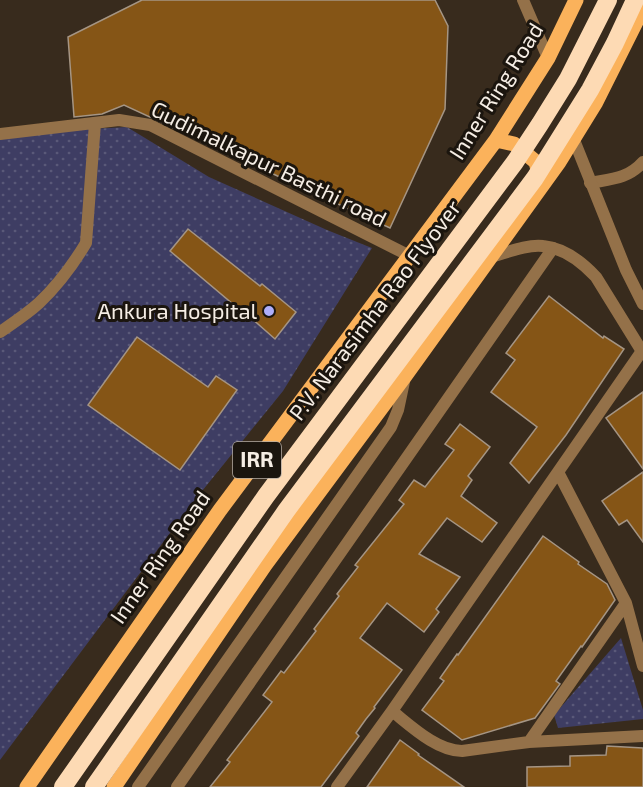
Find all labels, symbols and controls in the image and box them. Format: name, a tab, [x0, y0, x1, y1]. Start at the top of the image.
street label: Inner Ring Road	[443, 17, 548, 164]
street label: Gudimalkapur Basthi road	[148, 95, 391, 231]
street label: P.V. Narasimha Rao Flyover	[283, 194, 466, 425]
place label: Ankura Hospital	[97, 297, 257, 323]
marker: Ankura Hospital	[262, 304, 276, 318]
road number: IRR	[233, 442, 281, 478]
street label: Inner Ring Road	[104, 485, 215, 628]

